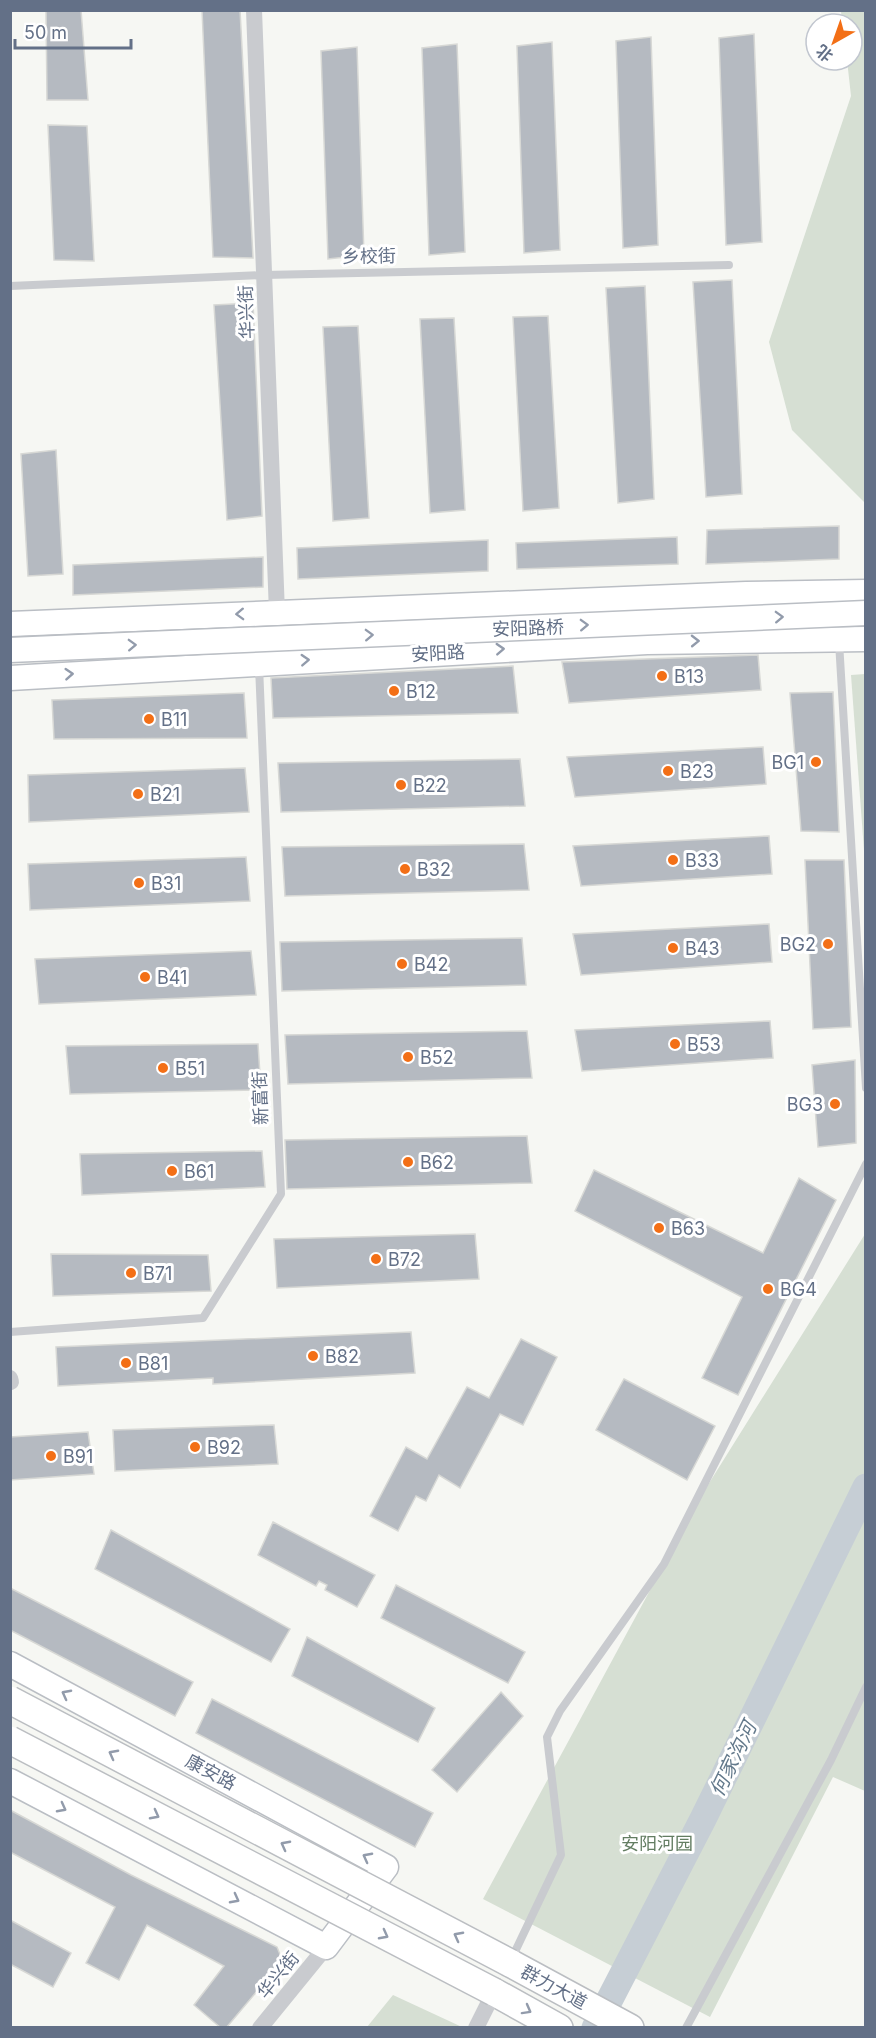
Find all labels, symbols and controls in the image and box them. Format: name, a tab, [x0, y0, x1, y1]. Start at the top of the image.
scale bar	[15, 12, 130, 50]
north arrow	[804, 12, 864, 72]
text: 50 m	[24, 22, 67, 43]
text: 北	[812, 41, 837, 66]
street label: 乡校街	[342, 245, 396, 267]
street label: 华兴街	[235, 285, 257, 339]
one-way arrow	[236, 608, 245, 621]
one-way arrow	[775, 611, 784, 623]
street label: 安阳路桥	[492, 616, 564, 640]
one-way arrow	[580, 619, 589, 632]
one-way arrow	[364, 628, 373, 641]
one-way arrow	[690, 635, 699, 647]
one-way arrow	[127, 639, 136, 651]
street label: 安阳路	[410, 641, 466, 665]
one-way arrow	[496, 643, 505, 656]
one-way arrow	[301, 653, 310, 666]
place label: B13	[674, 666, 704, 687]
one-way arrow	[64, 668, 73, 681]
marker: B13	[655, 669, 669, 683]
place label: B12	[406, 681, 436, 702]
marker: B12	[387, 684, 401, 698]
place label: B11	[161, 709, 187, 730]
marker: B11	[142, 712, 156, 726]
place label: BG1	[771, 752, 804, 773]
marker: BG1	[809, 755, 823, 769]
place label: B23	[680, 761, 714, 782]
marker: B23	[661, 764, 675, 778]
place label: B22	[413, 775, 447, 796]
marker: B22	[394, 778, 408, 792]
place label: B21	[150, 784, 180, 805]
marker: B21	[131, 787, 145, 801]
place label: B33	[685, 850, 719, 871]
marker: B33	[666, 853, 680, 867]
place label: B32	[417, 859, 451, 880]
marker: B32	[398, 862, 412, 876]
place label: B31	[151, 873, 181, 894]
marker: B31	[132, 876, 146, 890]
place label: BG2	[780, 934, 816, 955]
marker: BG2	[821, 937, 835, 951]
place label: B43	[685, 938, 720, 959]
marker: B43	[666, 941, 680, 955]
place label: B42	[414, 954, 448, 975]
marker: B42	[395, 957, 409, 971]
place label: B41	[157, 967, 187, 988]
marker: B41	[138, 970, 152, 984]
place label: B53	[687, 1034, 721, 1055]
marker: B53	[668, 1037, 682, 1051]
place label: B52	[420, 1047, 454, 1068]
marker: B52	[401, 1050, 415, 1064]
place label: B51	[175, 1058, 205, 1079]
marker: B51	[156, 1061, 170, 1075]
street label: 新富街	[249, 1071, 271, 1125]
place label: BG3	[787, 1094, 823, 1115]
marker: BG3	[828, 1097, 842, 1111]
place label: B62	[420, 1152, 454, 1173]
marker: B62	[401, 1155, 415, 1169]
place label: B61	[184, 1161, 214, 1182]
marker: B61	[165, 1164, 179, 1178]
place label: B63	[671, 1218, 705, 1239]
marker: B63	[652, 1221, 666, 1235]
place label: B72	[388, 1249, 421, 1270]
marker: B72	[369, 1252, 383, 1266]
place label: B71	[143, 1263, 172, 1284]
marker: B71	[124, 1266, 138, 1280]
place label: BG4	[780, 1279, 817, 1300]
marker: BG4	[761, 1282, 775, 1296]
place label: B82	[325, 1346, 359, 1367]
marker: B82	[306, 1349, 320, 1363]
place label: B81	[138, 1353, 168, 1374]
marker: B81	[119, 1356, 133, 1370]
place label: B92	[207, 1437, 241, 1458]
marker: B92	[188, 1440, 202, 1454]
place label: B91	[63, 1446, 93, 1467]
marker: B91	[44, 1449, 58, 1463]
one-way arrow	[62, 1690, 72, 1701]
water label: 何家沟河	[705, 1714, 763, 1800]
one-way arrow	[108, 1750, 119, 1761]
street label: 康安路	[182, 1750, 240, 1794]
one-way arrow	[56, 1801, 67, 1812]
one-way arrow	[149, 1808, 160, 1820]
park label: 安阳河园	[621, 1833, 693, 1854]
one-way arrow	[281, 1841, 291, 1852]
one-way arrow	[363, 1853, 373, 1864]
one-way arrow	[228, 1892, 239, 1903]
one-way arrow	[378, 1928, 389, 1939]
one-way arrow	[453, 1932, 464, 1943]
street label: 华兴街	[253, 1947, 303, 2003]
street label: 群力大道	[517, 1961, 591, 2013]
one-way arrow	[520, 2003, 531, 2014]

